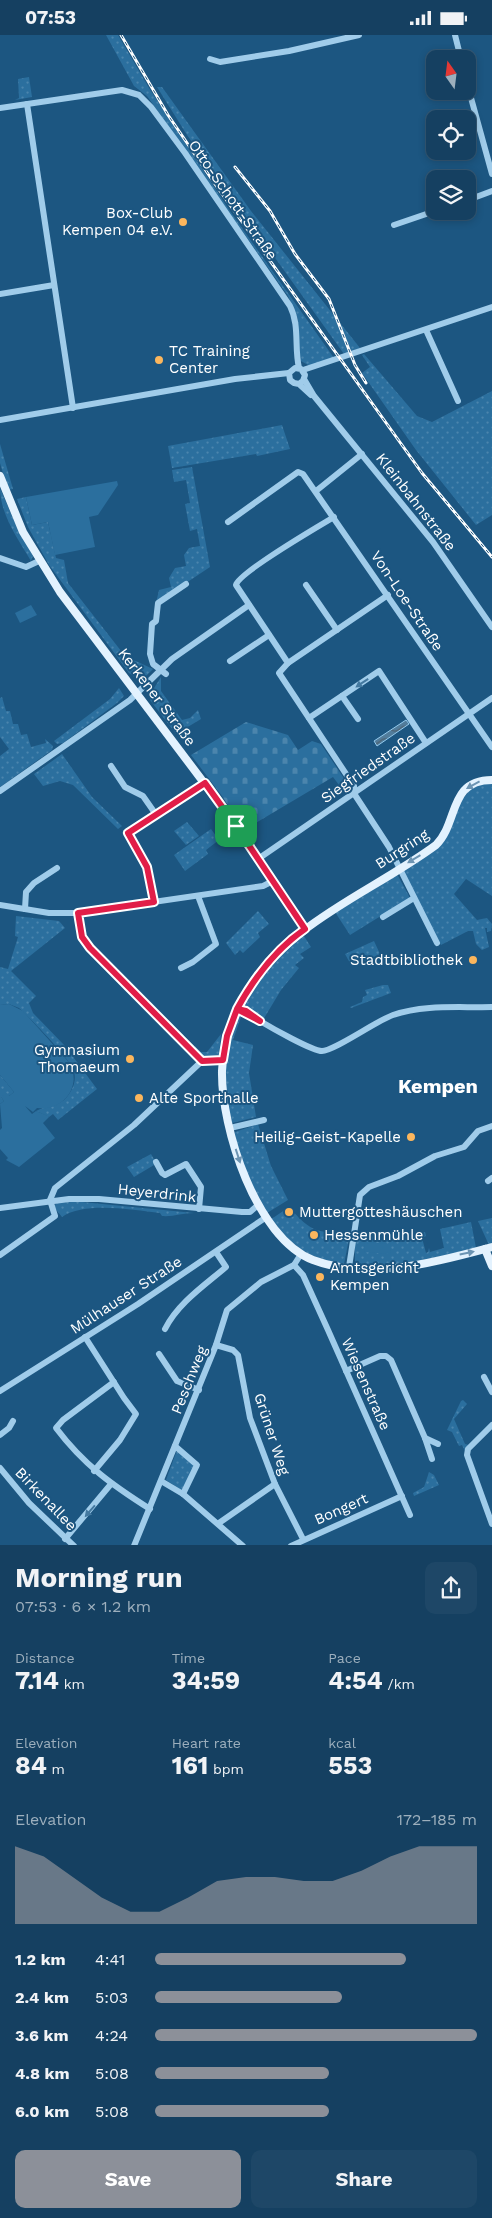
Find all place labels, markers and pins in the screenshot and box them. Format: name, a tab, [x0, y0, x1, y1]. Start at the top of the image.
place label: Box-Club Kempen 04 e.V.	[62, 204, 173, 239]
marker: Box-Club Kempen 04 e.V.	[177, 216, 189, 228]
place label: TC Training Center	[169, 342, 250, 377]
marker: TC Training Center	[153, 354, 165, 366]
pin	[215, 805, 257, 847]
place label: Stadtbibliothek	[350, 951, 463, 969]
marker: Stadtbibliothek	[467, 954, 479, 966]
place label: Gymnasium Thomaeum	[34, 1041, 120, 1076]
marker: Gymnasium Thomaeum	[124, 1053, 136, 1065]
place label: Alte Sporthalle	[149, 1089, 259, 1107]
marker: Alte Sporthalle	[133, 1092, 145, 1104]
place label: Heilig-Geist-Kapelle	[254, 1128, 401, 1146]
marker: Heilig-Geist-Kapelle	[405, 1131, 417, 1143]
place label: Muttergotteshäuschen	[299, 1203, 463, 1221]
marker: Muttergotteshäuschen	[283, 1206, 295, 1218]
place label: Hessenmühle	[324, 1226, 423, 1244]
marker: Hessenmühle	[308, 1229, 320, 1241]
place label: Amtsgericht Kempen	[330, 1259, 420, 1294]
marker: Amtsgericht Kempen	[314, 1271, 326, 1283]

